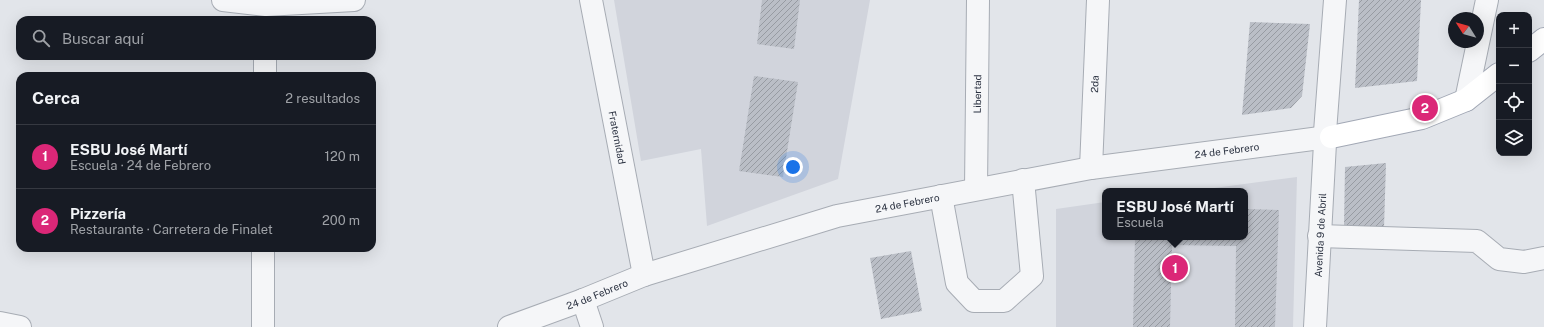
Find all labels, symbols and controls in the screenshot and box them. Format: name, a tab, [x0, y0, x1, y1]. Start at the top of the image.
north arrow	[1448, 12, 1484, 48]
map controls	[1496, 12, 1532, 156]
button: +	[1496, 12, 1532, 48]
search box	[16, 16, 376, 60]
icon: search	[30, 27, 52, 49]
text: Buscar aquí	[62, 30, 144, 47]
button: −	[1496, 48, 1532, 84]
street label: Libertad	[971, 74, 983, 114]
street label: 2da	[1088, 75, 1101, 93]
button: locate	[1496, 84, 1532, 120]
text: Cerca	[32, 88, 80, 108]
text: 2 resultados	[285, 91, 360, 106]
pin: 2	[1412, 93, 1438, 123]
street label: Fraternidad	[606, 110, 629, 165]
button: layers	[1496, 120, 1532, 156]
street label: 24 de Febrero	[1194, 140, 1260, 160]
text: ESBU José Martí	[70, 141, 188, 158]
text: 1	[42, 149, 48, 164]
text: 120 m	[325, 149, 360, 164]
your location	[783, 157, 803, 177]
text: Escuela · 24 de Febrero	[70, 158, 211, 173]
popup	[1102, 188, 1248, 240]
street label: 24 de Febrero	[874, 191, 941, 215]
street label: Avenida 9 de Abril	[1312, 193, 1328, 278]
text: ESBU José Martí	[1116, 198, 1234, 215]
text: Pizzería	[70, 205, 126, 222]
text: 2	[41, 213, 49, 228]
text: 200 m	[322, 213, 360, 228]
text: Escuela	[1116, 215, 1164, 230]
text: Restaurante · Carretera de Finalet	[70, 222, 273, 237]
pin: 1	[1162, 253, 1188, 283]
street label: 24 de Febrero	[565, 276, 630, 312]

